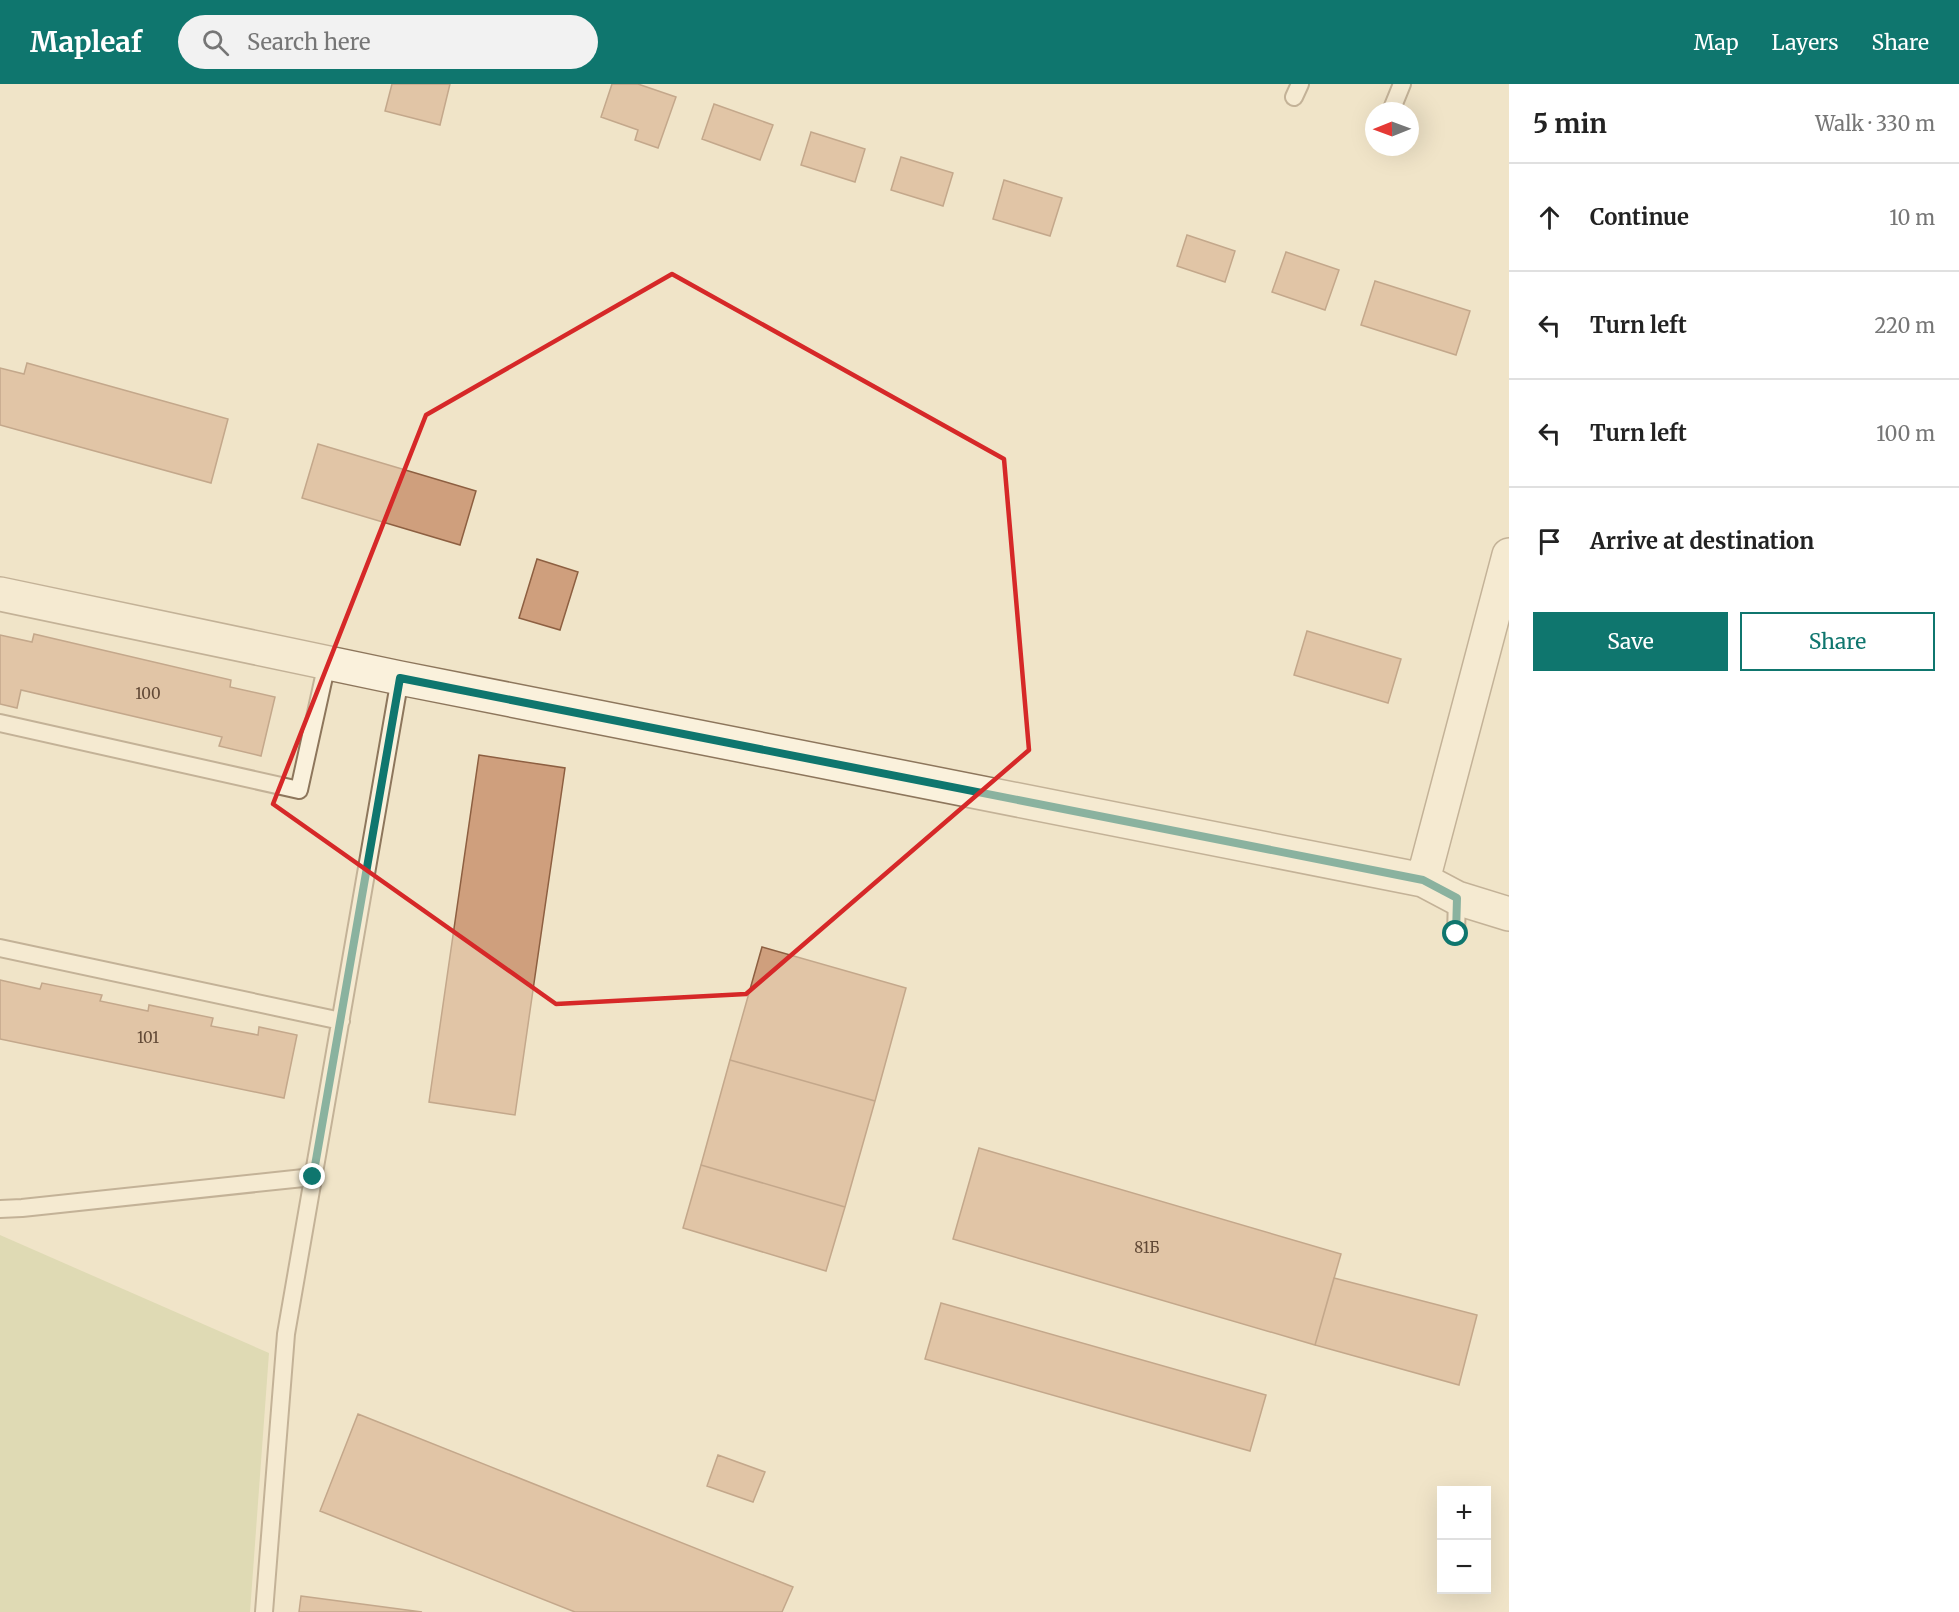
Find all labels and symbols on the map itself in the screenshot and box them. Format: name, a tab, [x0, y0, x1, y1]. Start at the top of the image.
north arrow	[1365, 102, 1419, 156]
house number: 100	[135, 684, 161, 703]
route start	[1442, 920, 1468, 946]
house number: 101	[137, 1028, 159, 1047]
route end	[299, 1163, 325, 1189]
house number: 81Б	[1134, 1238, 1160, 1257]

